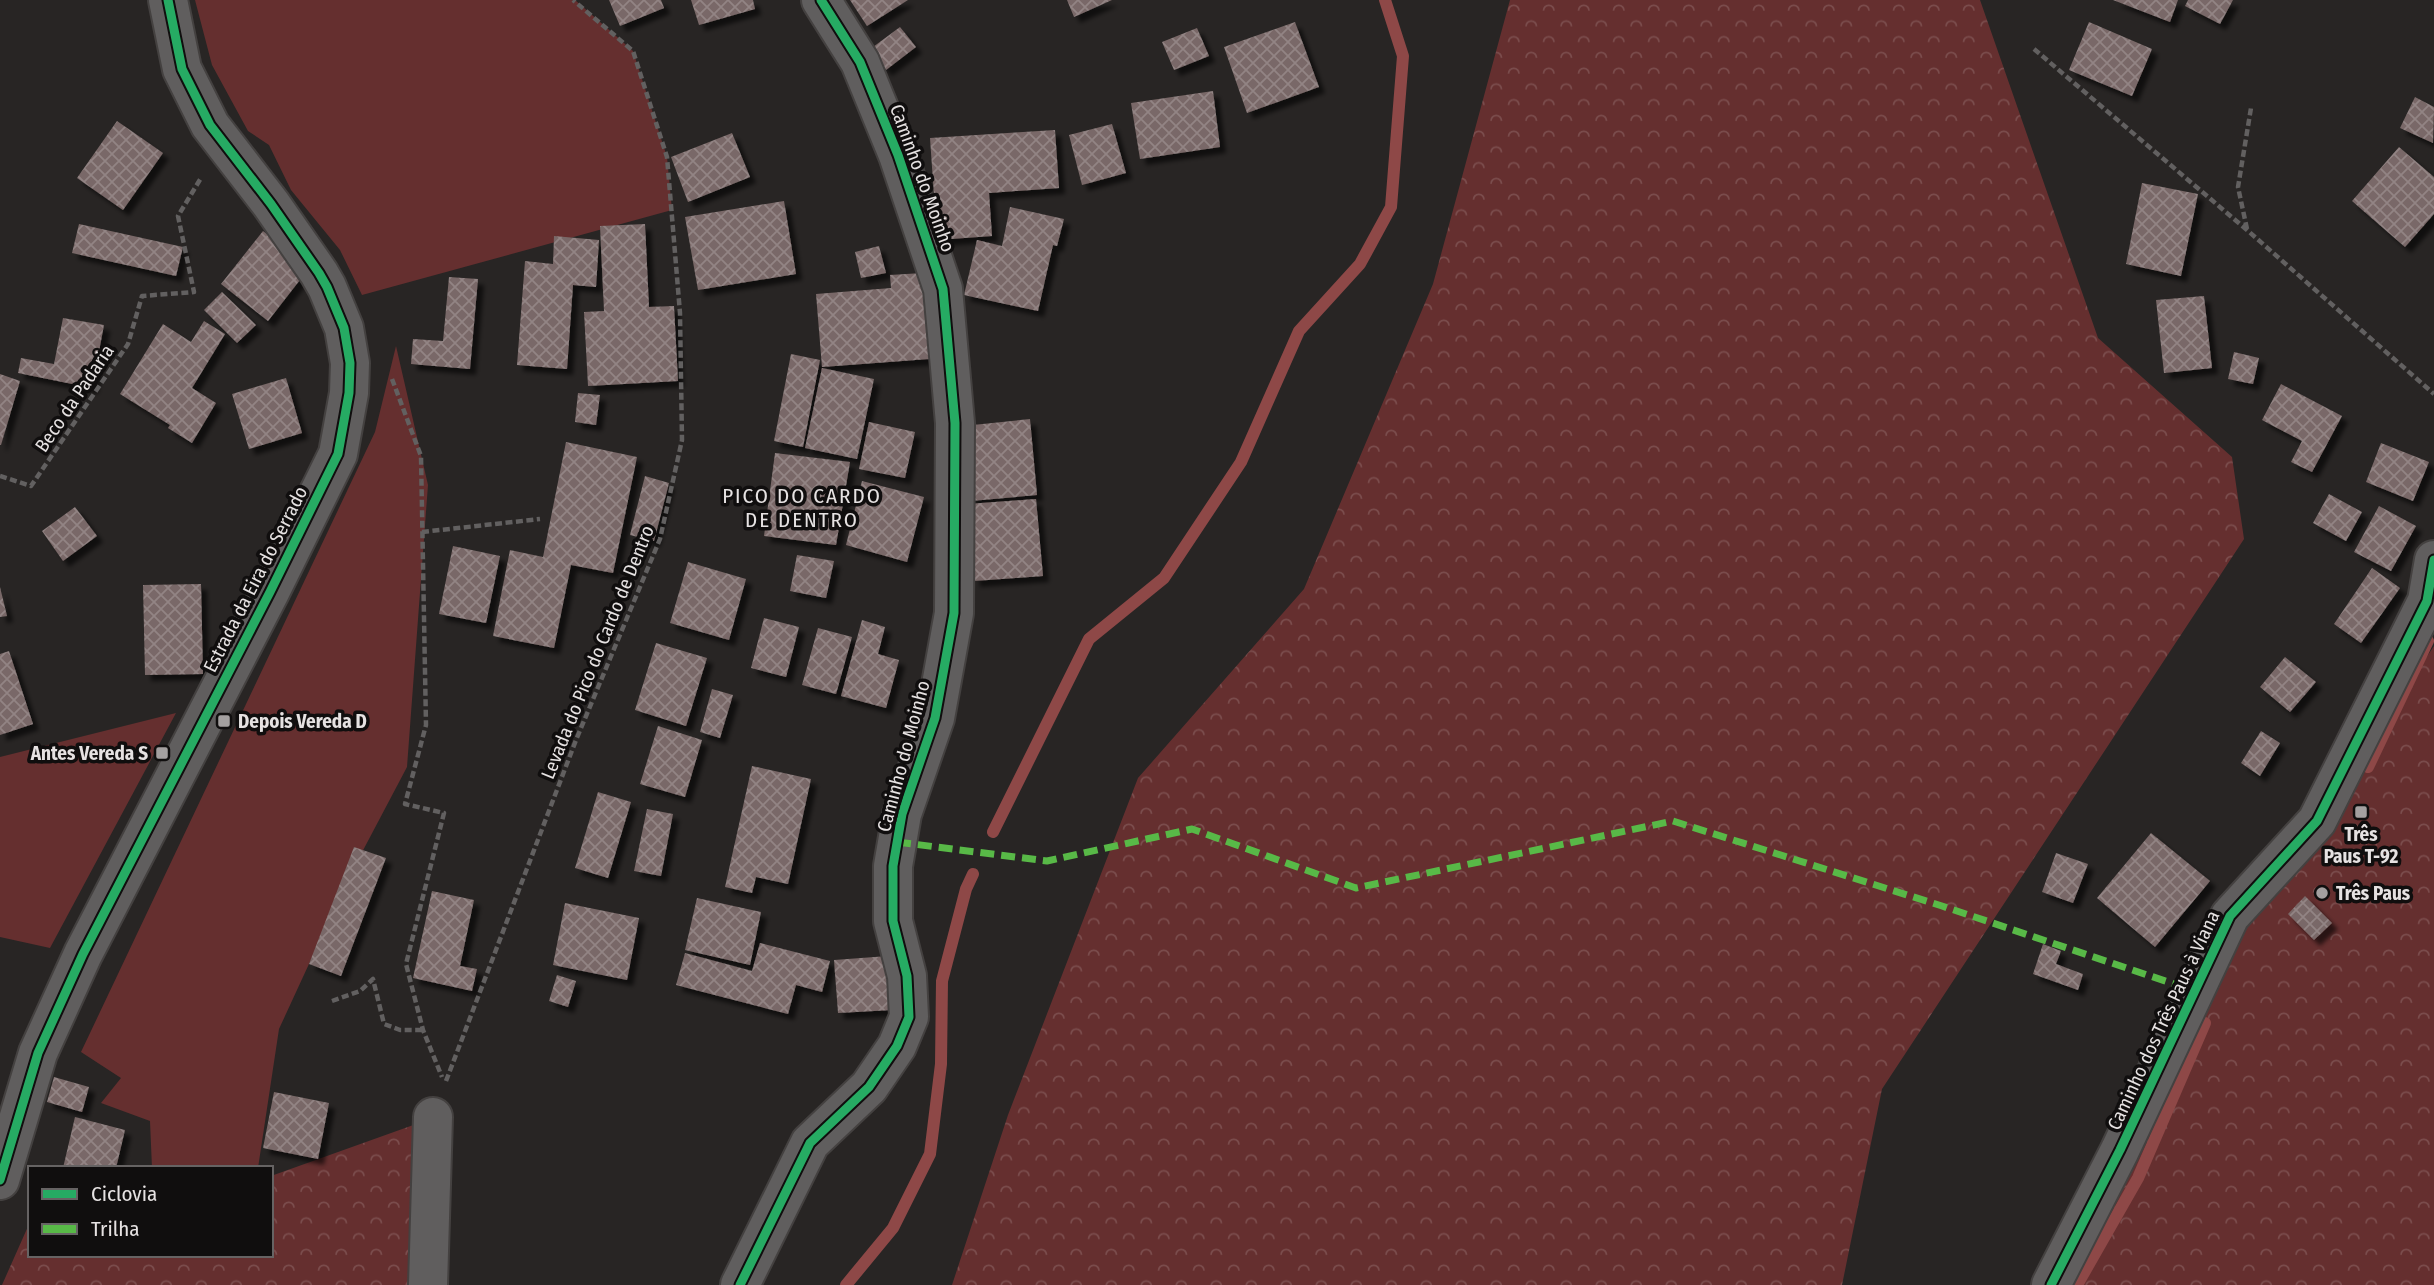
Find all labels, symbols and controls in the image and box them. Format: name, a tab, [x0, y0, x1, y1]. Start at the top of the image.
street label: Caminho do Moinho	[885, 101, 960, 255]
street label: Beco da Padaria	[30, 340, 119, 456]
street label: Estrada da Eira do Serrado	[199, 482, 312, 676]
district label: PICO DO CARDO DE DENTRO	[722, 483, 882, 533]
street label: Levada do Pico do Cardo de Dentro	[536, 522, 659, 782]
street label: Caminho do Moinho	[872, 678, 935, 834]
place label: Depois Vereda D	[238, 710, 367, 733]
marker: Depois Vereda D	[216, 713, 232, 729]
place label: Antes Vereda S	[30, 742, 148, 765]
marker: Antes Vereda S	[154, 745, 170, 761]
marker: Três Paus T-92	[2353, 804, 2369, 820]
place label: Três Paus T-92	[2324, 823, 2399, 868]
place label: Três Paus	[2336, 882, 2411, 905]
marker: Três Paus	[2314, 885, 2330, 901]
street label: Caminho dos Três Paus à Viana	[2102, 907, 2224, 1134]
legend	[28, 1166, 273, 1257]
text: Ciclovia	[91, 1181, 157, 1207]
text: Trilha	[91, 1216, 140, 1242]

